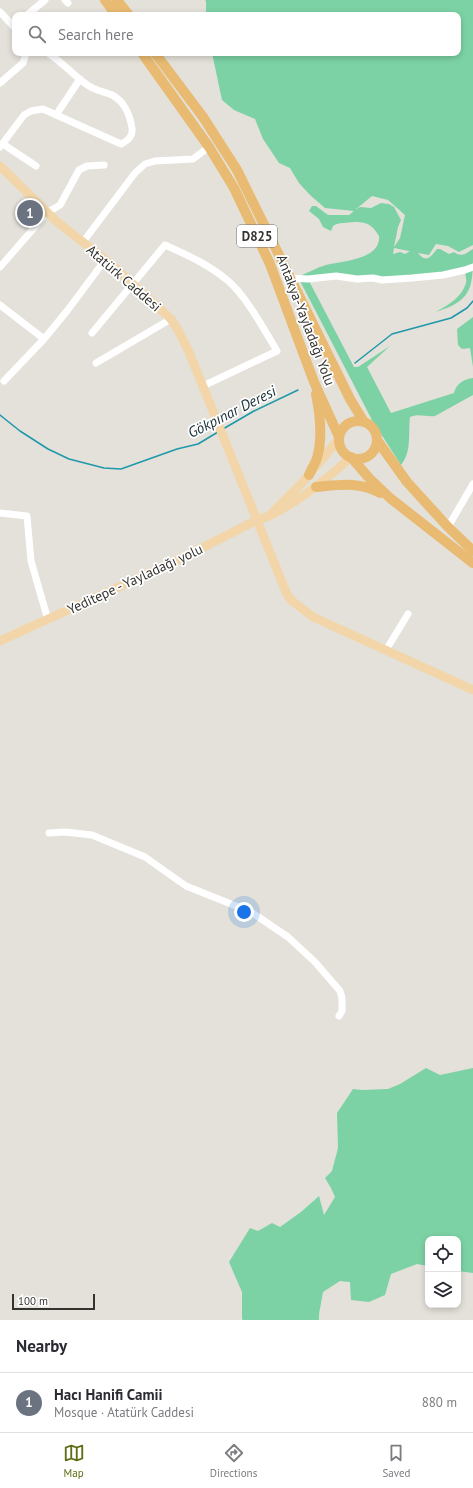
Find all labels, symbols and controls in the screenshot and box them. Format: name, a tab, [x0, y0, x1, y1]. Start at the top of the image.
search box	[12, 12, 461, 56]
icon: search	[26, 23, 48, 45]
text: Search here	[58, 25, 134, 44]
pin: 1	[17, 198, 43, 228]
road number: D825	[237, 225, 277, 247]
street label: Atatürk Caddesi	[83, 241, 165, 315]
street label: Antakya-Yayladağı Yolu	[273, 252, 339, 388]
water label: Gökpınar Deresi	[184, 381, 280, 442]
street label: Yeditepe - Yayladağı yolu	[64, 540, 206, 618]
your location	[234, 902, 254, 922]
map controls	[425, 1236, 461, 1308]
button: locate	[425, 1236, 461, 1272]
button: layers	[425, 1272, 461, 1308]
scale bar	[12, 1292, 95, 1311]
text: 100 m	[18, 1294, 48, 1308]
text: Nearby	[16, 1335, 67, 1357]
text: Hacı Hanifi Camii	[54, 1385, 163, 1404]
text: 1	[25, 1394, 33, 1411]
text: 880 m	[422, 1394, 457, 1411]
text: Mosque · Atatürk Caddesi	[54, 1404, 194, 1421]
tab: Map	[63, 1442, 85, 1480]
tab: Directions	[210, 1442, 257, 1480]
tab: Saved	[382, 1442, 410, 1480]

